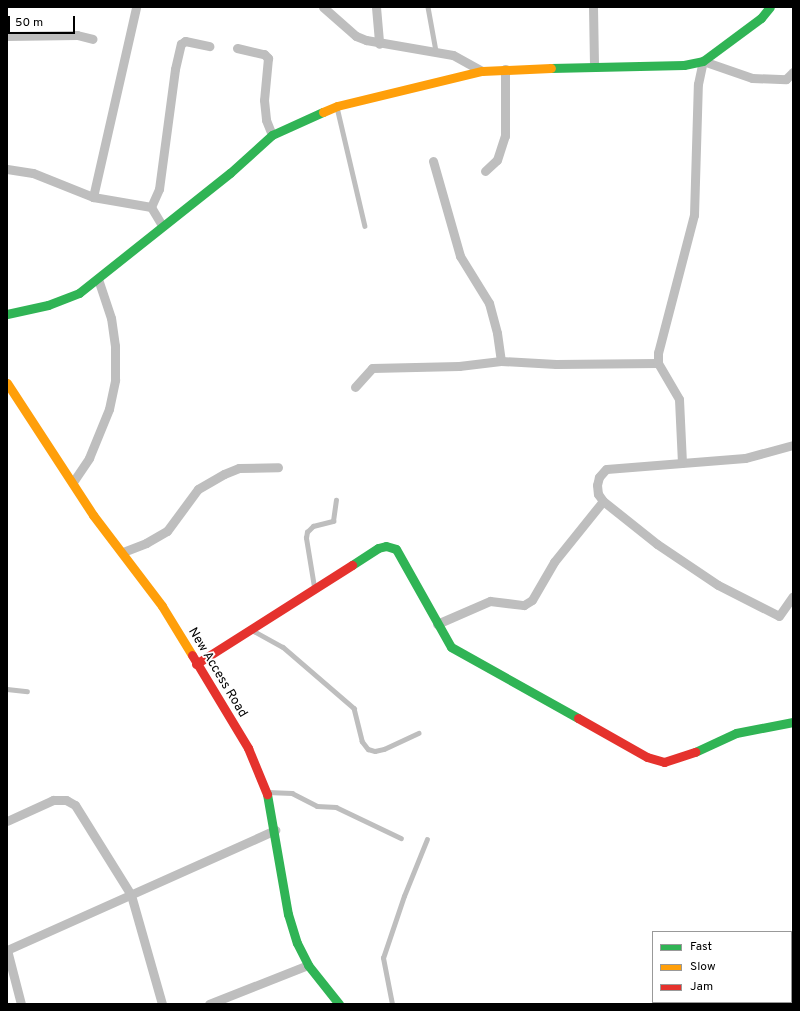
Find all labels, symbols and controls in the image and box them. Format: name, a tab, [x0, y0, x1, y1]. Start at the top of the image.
scale bar	[10, 8, 77, 34]
text: 50 m	[15, 15, 43, 31]
street label: New Access Road	[184, 625, 250, 721]
legend	[652, 931, 792, 1003]
text: Fast	[690, 939, 712, 955]
text: Slow	[690, 959, 716, 975]
text: Jam	[690, 979, 713, 995]

